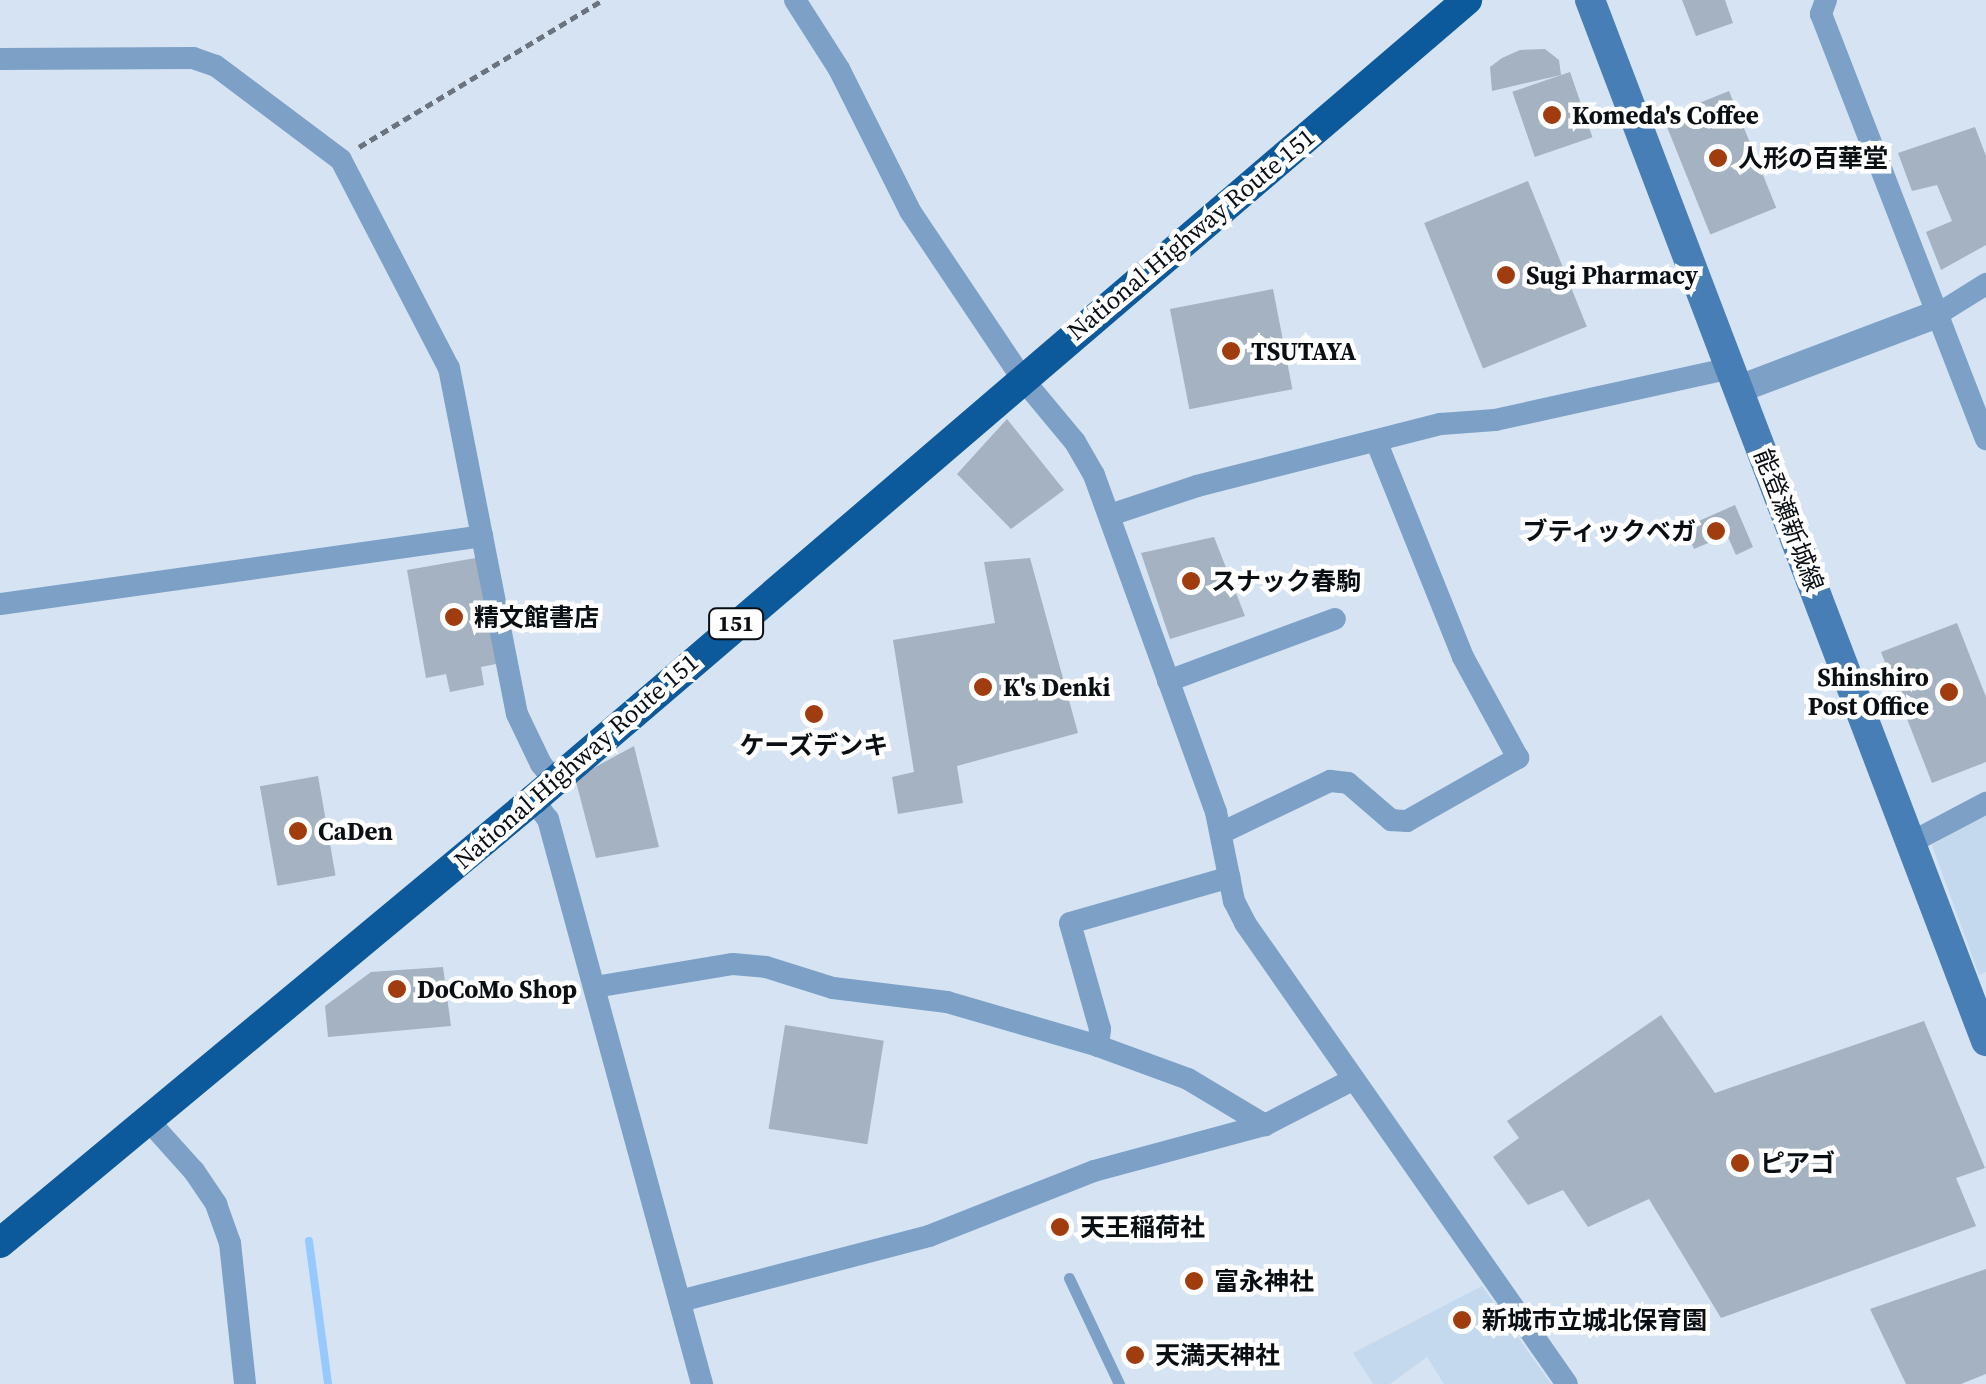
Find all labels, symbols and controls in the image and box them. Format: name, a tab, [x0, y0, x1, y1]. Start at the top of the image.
place label: Komeda's Coffee	[1572, 100, 1759, 130]
marker: Komeda's Coffee	[1541, 104, 1563, 126]
street label: National Highway Route 151	[1061, 122, 1321, 346]
place label: 人形の百華堂	[1738, 143, 1888, 173]
marker: 人形の百華堂	[1707, 147, 1729, 169]
place label: Sugi Pharmacy	[1526, 260, 1698, 290]
marker: Sugi Pharmacy	[1495, 264, 1517, 286]
place label: TSUTAYA	[1251, 336, 1356, 366]
marker: TSUTAYA	[1220, 340, 1242, 362]
street label: 能登瀬新城線	[1748, 445, 1830, 595]
place label: ブティックベガ	[1521, 516, 1696, 546]
marker: ブティックベガ	[1705, 520, 1727, 542]
place label: スナック春駒	[1211, 566, 1361, 596]
marker: スナック春駒	[1180, 570, 1202, 592]
place label: 精文館書店	[474, 602, 599, 632]
marker: 精文館書店	[443, 606, 465, 628]
road number: 151	[706, 607, 766, 641]
street label: National Highway Route 151	[448, 647, 704, 875]
place label: Shinshiro Post Office	[1808, 663, 1929, 722]
place label: K's Denki	[1003, 672, 1110, 702]
marker: K's Denki	[972, 676, 994, 698]
marker: Shinshiro Post Office	[1938, 681, 1960, 703]
marker: ケーズデンキ	[803, 703, 825, 725]
place label: ケーズデンキ	[739, 730, 889, 760]
place label: CaDen	[318, 816, 393, 846]
marker: CaDen	[287, 820, 309, 842]
place label: DoCoMo Shop	[417, 974, 577, 1004]
marker: DoCoMo Shop	[386, 978, 408, 1000]
place label: ピアゴ	[1760, 1148, 1835, 1178]
marker: ピアゴ	[1729, 1152, 1751, 1174]
place label: 天王稲荷社	[1080, 1212, 1205, 1242]
marker: 天王稲荷社	[1049, 1216, 1071, 1238]
place label: 富永神社	[1214, 1266, 1314, 1296]
marker: 富永神社	[1183, 1270, 1205, 1292]
place label: 新城市立城北保育園	[1482, 1305, 1707, 1335]
marker: 新城市立城北保育園	[1451, 1309, 1473, 1331]
place label: 天満天神社	[1155, 1340, 1280, 1370]
marker: 天満天神社	[1124, 1344, 1146, 1366]

